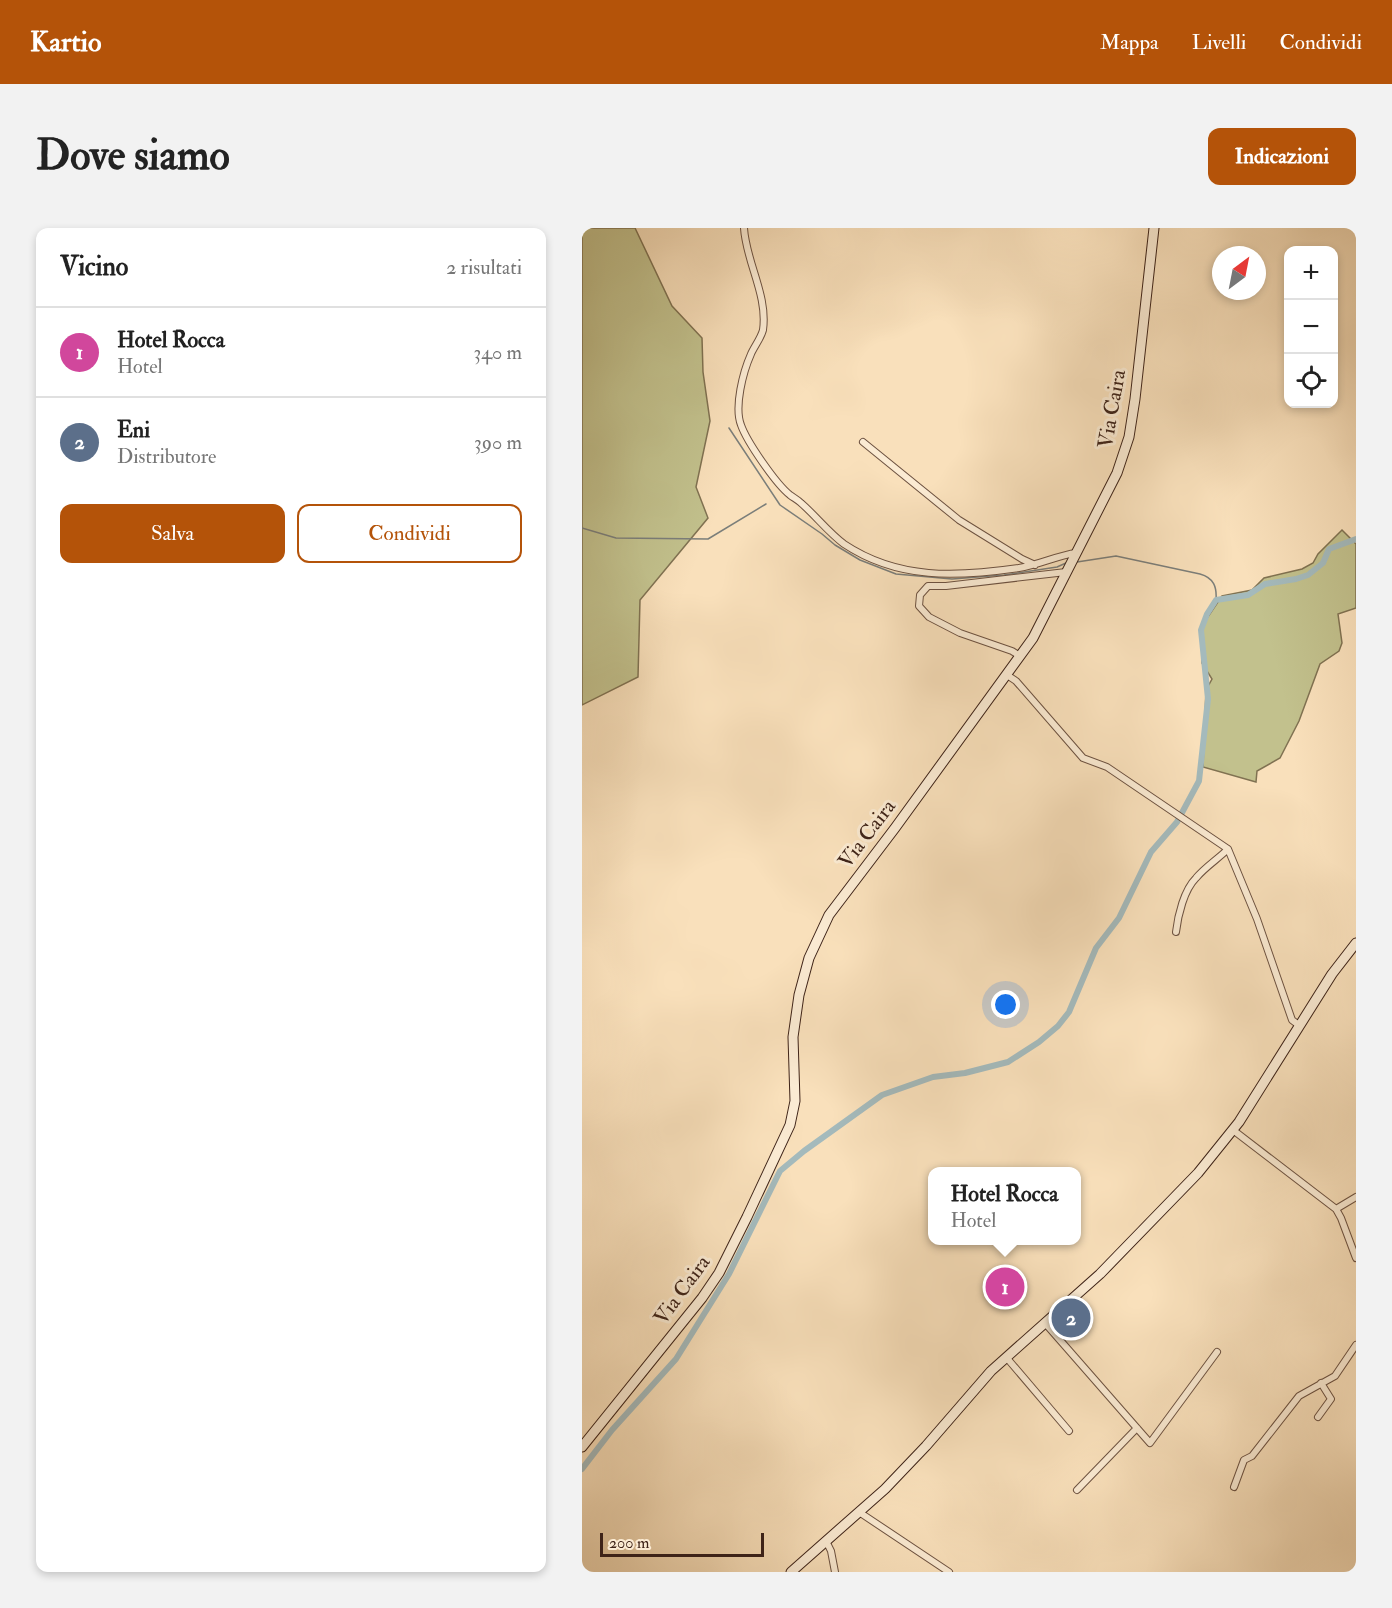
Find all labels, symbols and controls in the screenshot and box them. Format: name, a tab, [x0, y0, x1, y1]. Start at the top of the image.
text: Kartio	[30, 25, 101, 60]
text: Mappa	[1100, 29, 1159, 56]
text: Livelli	[1192, 29, 1246, 56]
text: Condividi	[1279, 29, 1362, 56]
button: Indicazioni	[1208, 128, 1356, 185]
text: Dove siamo	[36, 130, 230, 182]
north arrow	[1212, 246, 1266, 300]
map controls	[1284, 246, 1338, 408]
button: +	[1284, 246, 1338, 300]
text: Vicino	[60, 251, 128, 283]
text: 2 risultati	[446, 255, 522, 280]
button: −	[1284, 300, 1338, 354]
text: Hotel Rocca	[117, 326, 225, 354]
text: 1	[76, 340, 83, 365]
text: 340 m	[474, 340, 522, 365]
text: Hotel	[117, 354, 163, 379]
button: locate	[1284, 354, 1338, 408]
street label: Via Caira	[1092, 367, 1132, 450]
text: Eni	[117, 416, 150, 444]
text: 2	[74, 430, 85, 455]
text: 390 m	[474, 430, 522, 455]
text: Distributore	[117, 444, 216, 469]
button: Salva	[60, 504, 285, 563]
button: Condividi	[297, 504, 522, 563]
street label: Via Caira	[832, 794, 902, 874]
your location	[991, 990, 1020, 1019]
popup	[928, 1167, 1081, 1245]
text: Hotel Rocca	[951, 1180, 1058, 1208]
text: Hotel	[951, 1208, 996, 1233]
street label: Via Caira	[648, 1250, 716, 1330]
pin: 1	[986, 1264, 1024, 1310]
pin: 2	[1052, 1296, 1090, 1340]
scale bar	[600, 1530, 764, 1558]
text: 200 m	[609, 1533, 649, 1553]

